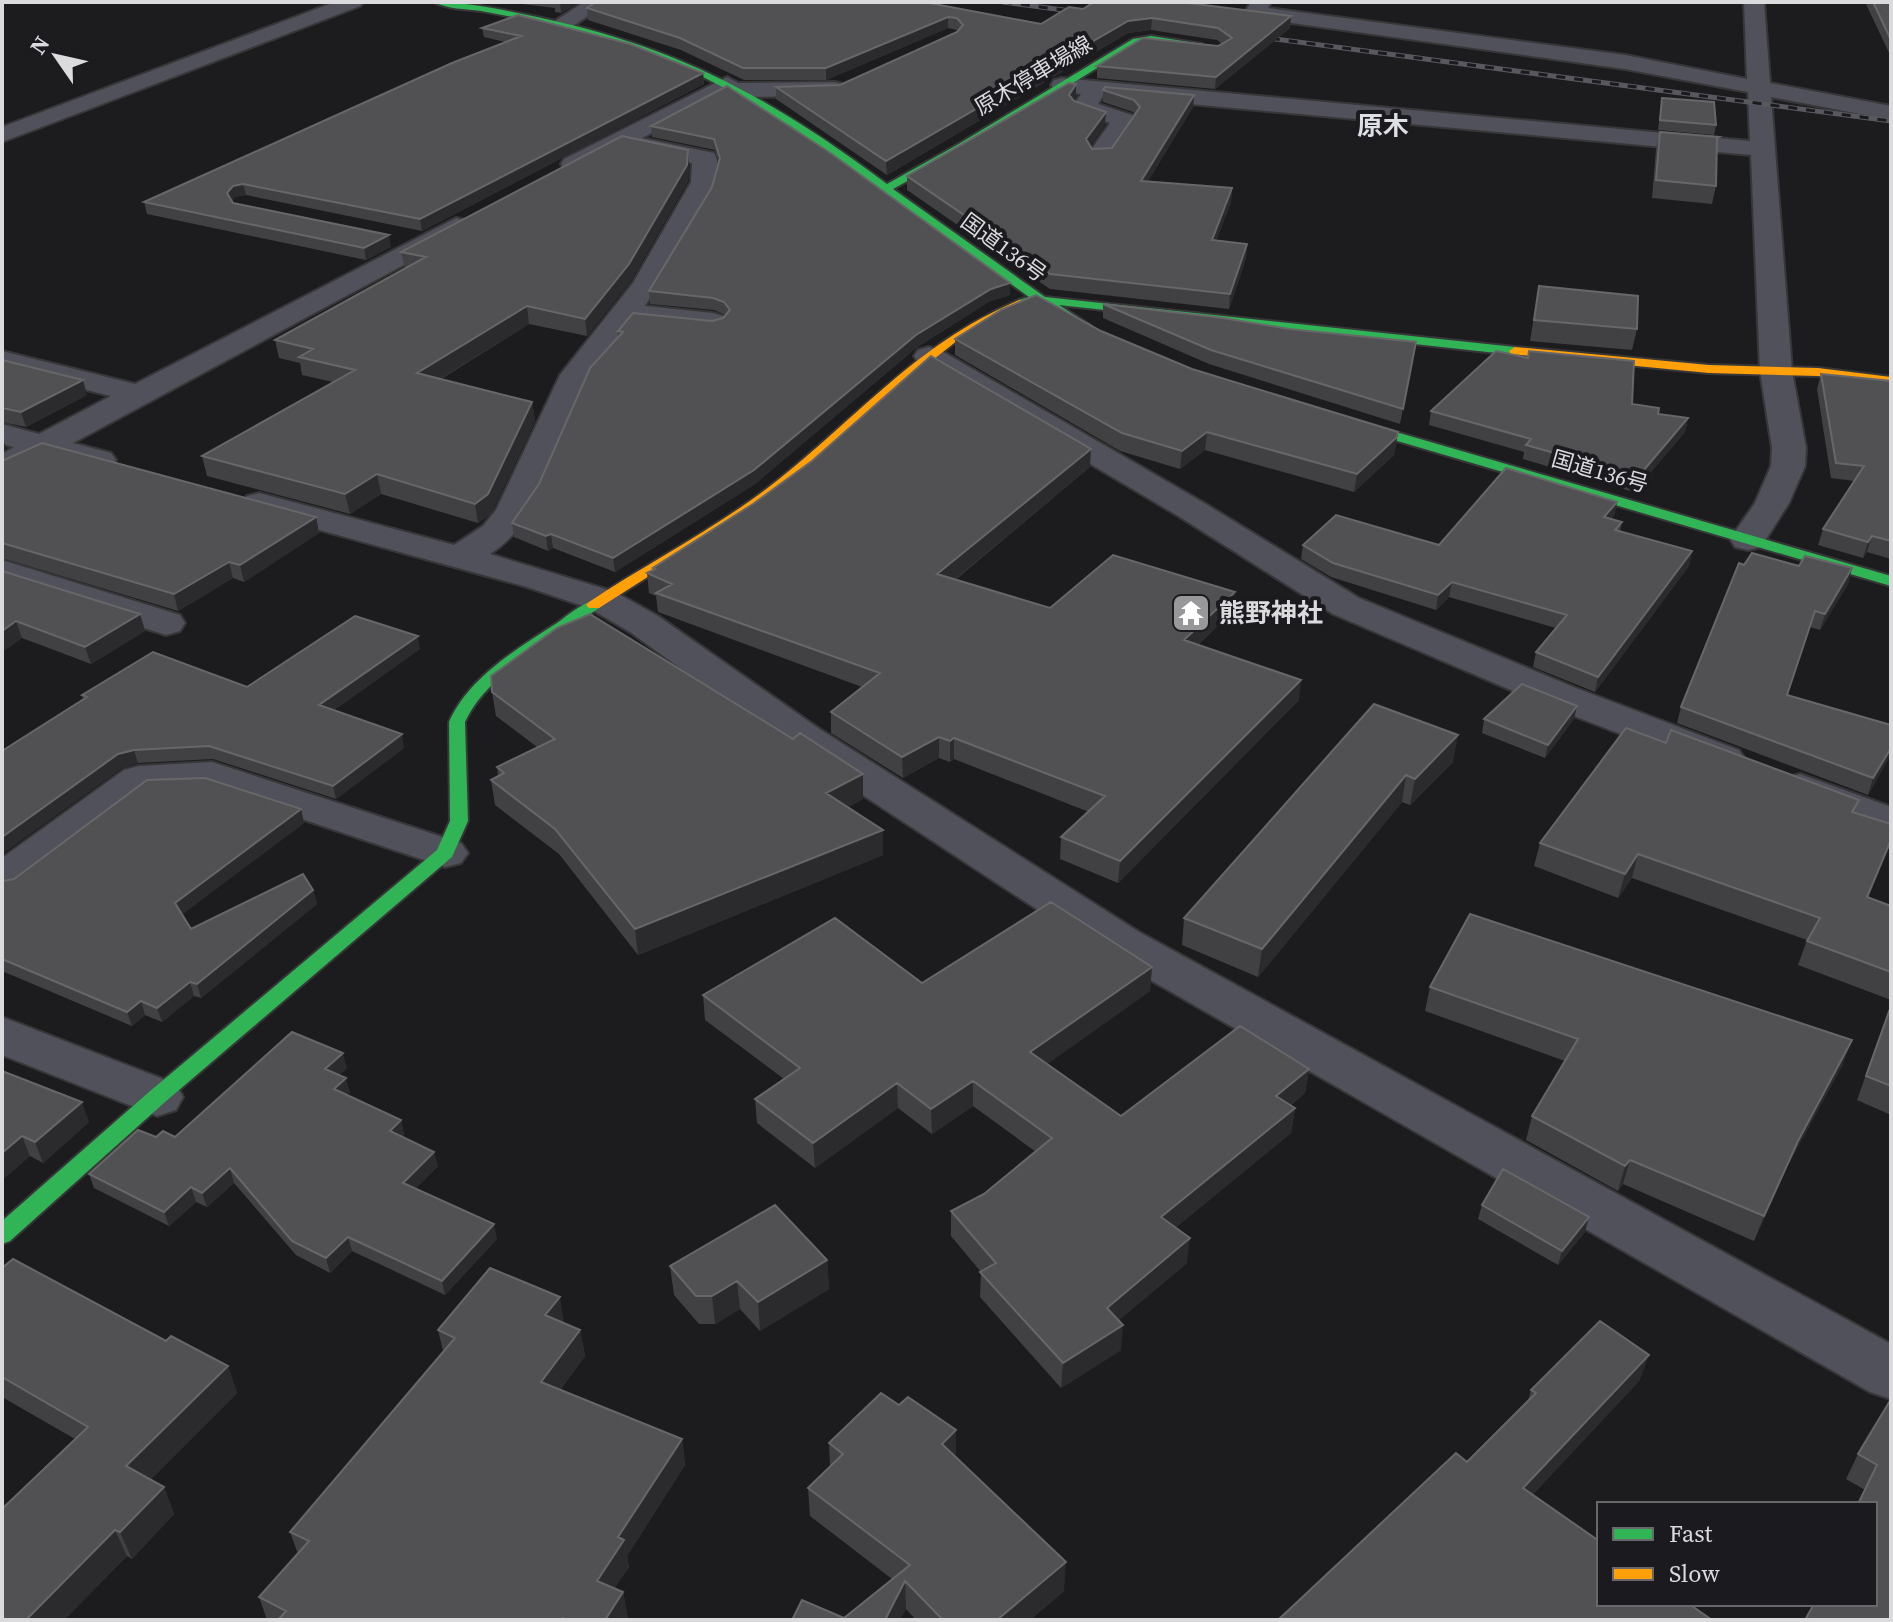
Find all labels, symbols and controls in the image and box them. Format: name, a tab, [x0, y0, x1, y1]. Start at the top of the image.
north arrow	[16, 16, 96, 96]
street label: 原木停車場線	[969, 28, 1097, 122]
text: N	[23, 30, 56, 60]
district label: 原木	[1357, 108, 1409, 144]
street label: 国道136号	[955, 206, 1053, 288]
street label: 国道136号	[1548, 443, 1652, 499]
temple icon: 熊野神社	[1170, 592, 1212, 634]
place label: 熊野神社	[1219, 595, 1323, 631]
legend	[1597, 1502, 1877, 1606]
text: Fast	[1669, 1517, 1713, 1550]
text: Slow	[1669, 1557, 1720, 1590]

